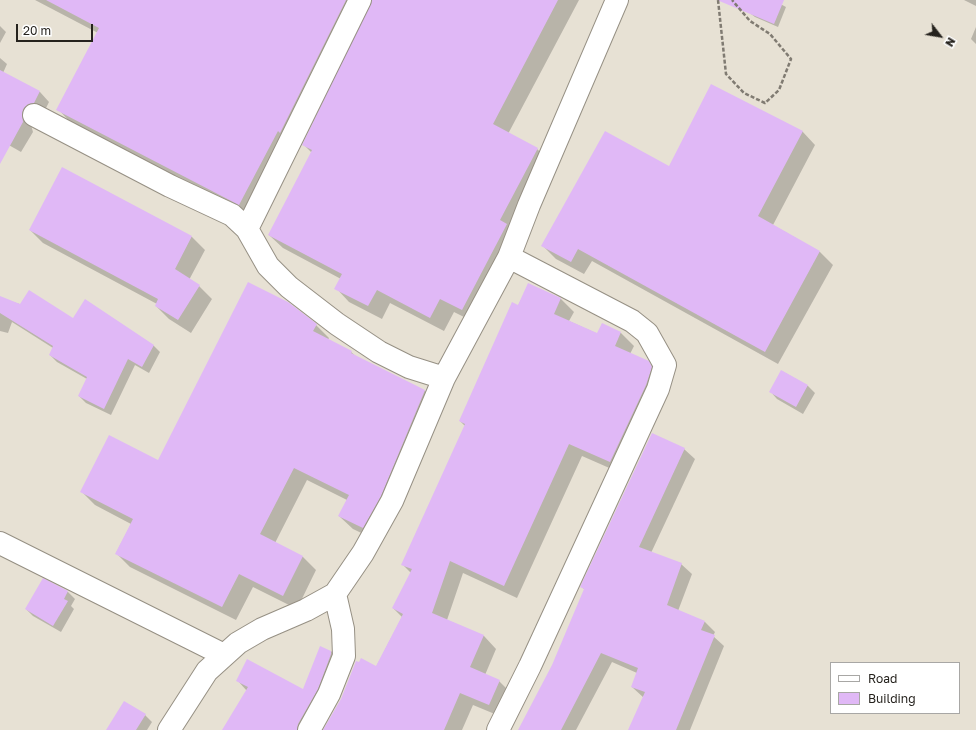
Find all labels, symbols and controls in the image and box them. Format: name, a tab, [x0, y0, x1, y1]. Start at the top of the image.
scale bar	[18, 16, 95, 42]
north arrow	[920, 16, 960, 56]
text: 20 m	[23, 23, 51, 38]
text: N	[943, 36, 958, 49]
legend	[830, 662, 960, 714]
text: Road	[868, 671, 897, 686]
text: Building	[868, 691, 916, 706]

